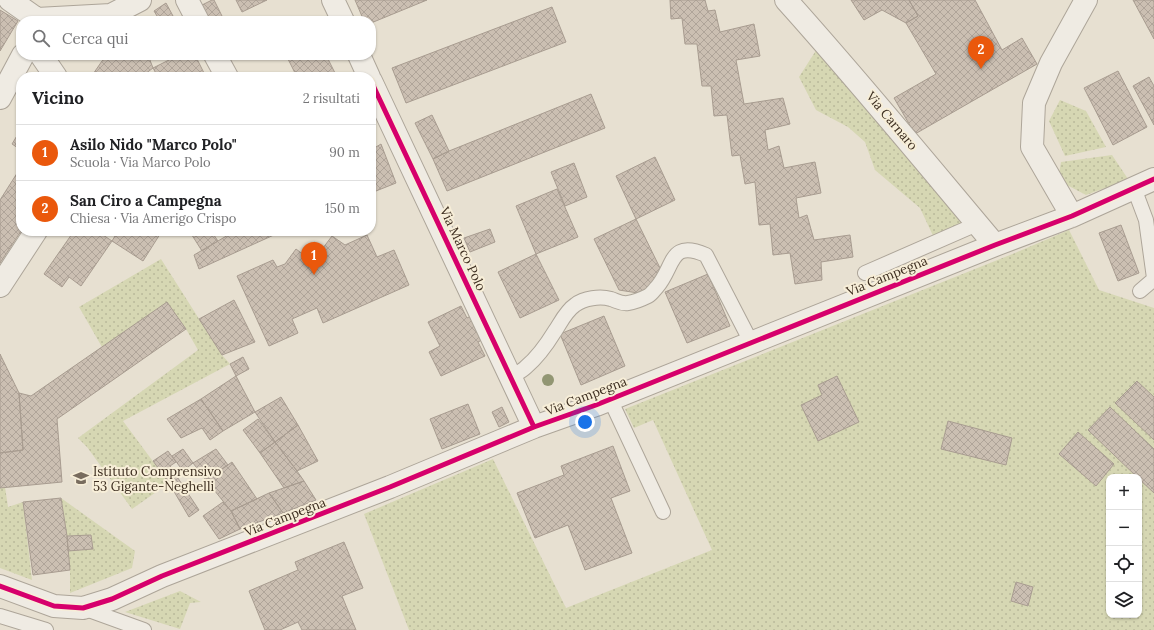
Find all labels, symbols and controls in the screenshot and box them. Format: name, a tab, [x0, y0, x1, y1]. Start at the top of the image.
search box	[16, 16, 376, 60]
icon: search	[30, 27, 52, 49]
text: Cerca qui	[62, 29, 128, 48]
pin: 2	[968, 36, 994, 69]
text: Vicino	[32, 87, 84, 109]
street label: Via Carnaro	[862, 87, 922, 154]
text: 2 risultati	[303, 90, 360, 107]
text: Asilo Nido "Marco Polo"	[70, 135, 237, 154]
text: 1	[42, 144, 48, 161]
text: 90 m	[329, 144, 360, 161]
text: Scuola · Via Marco Polo	[70, 154, 211, 171]
text: San Ciro a Campegna	[70, 191, 222, 210]
text: 2	[42, 200, 48, 217]
text: 150 m	[325, 200, 360, 217]
street label: Via Marco Polo	[436, 203, 490, 294]
text: Chiesa · Via Amerigo Crispo	[70, 210, 236, 227]
pin: 1	[301, 242, 327, 275]
street label: Via Campegna	[843, 252, 930, 300]
street label: Via Campegna	[542, 373, 629, 420]
your location	[575, 412, 595, 432]
place label: Istituto Comprensivo 53 Gigante-Neghelli	[93, 463, 222, 495]
school or university icon: Istituto Comprensivo 53 Gigante-Neghelli	[72, 469, 90, 487]
map controls	[1106, 474, 1142, 618]
button: +	[1106, 474, 1142, 510]
street label: Via Campegna	[241, 494, 328, 541]
button: −	[1106, 510, 1142, 546]
button: locate	[1106, 546, 1142, 582]
button: layers	[1106, 582, 1142, 618]

